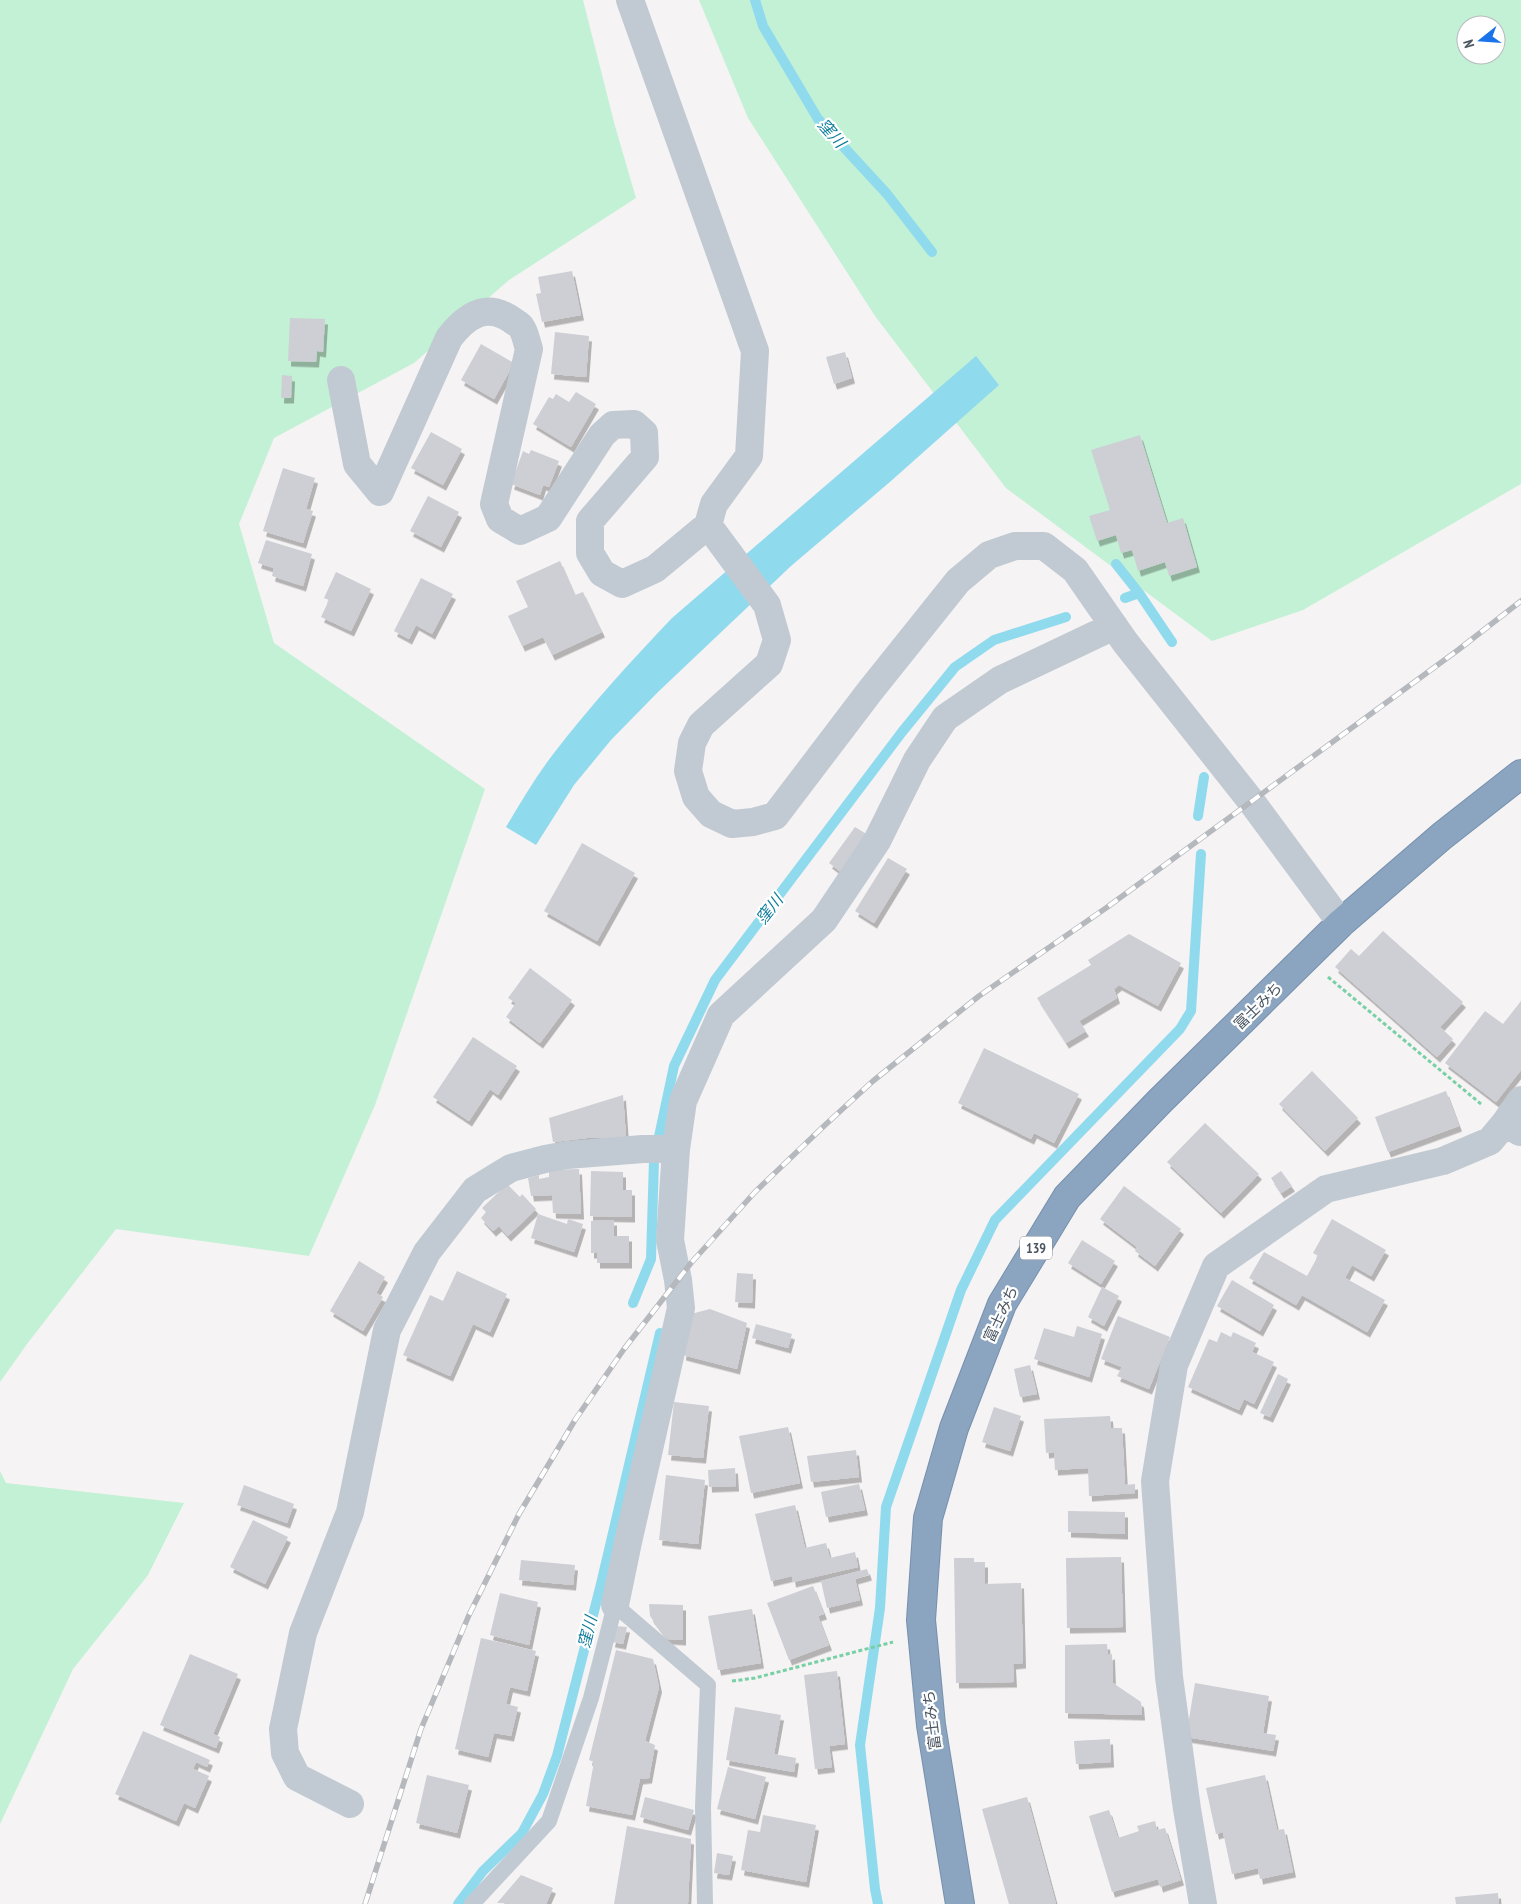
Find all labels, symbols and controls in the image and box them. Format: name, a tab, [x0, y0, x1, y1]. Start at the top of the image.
north arrow	[1456, 15, 1506, 65]
text: N	[1459, 38, 1478, 50]
water label: 窪川	[814, 114, 851, 153]
water label: 窪川	[751, 889, 788, 928]
street label: 富士みち	[1229, 978, 1286, 1033]
road number: 139	[1020, 1236, 1052, 1260]
street label: 富士みち	[979, 1283, 1022, 1345]
water label: 窪川	[573, 1612, 601, 1650]
street label: 富士みち	[918, 1689, 945, 1751]

